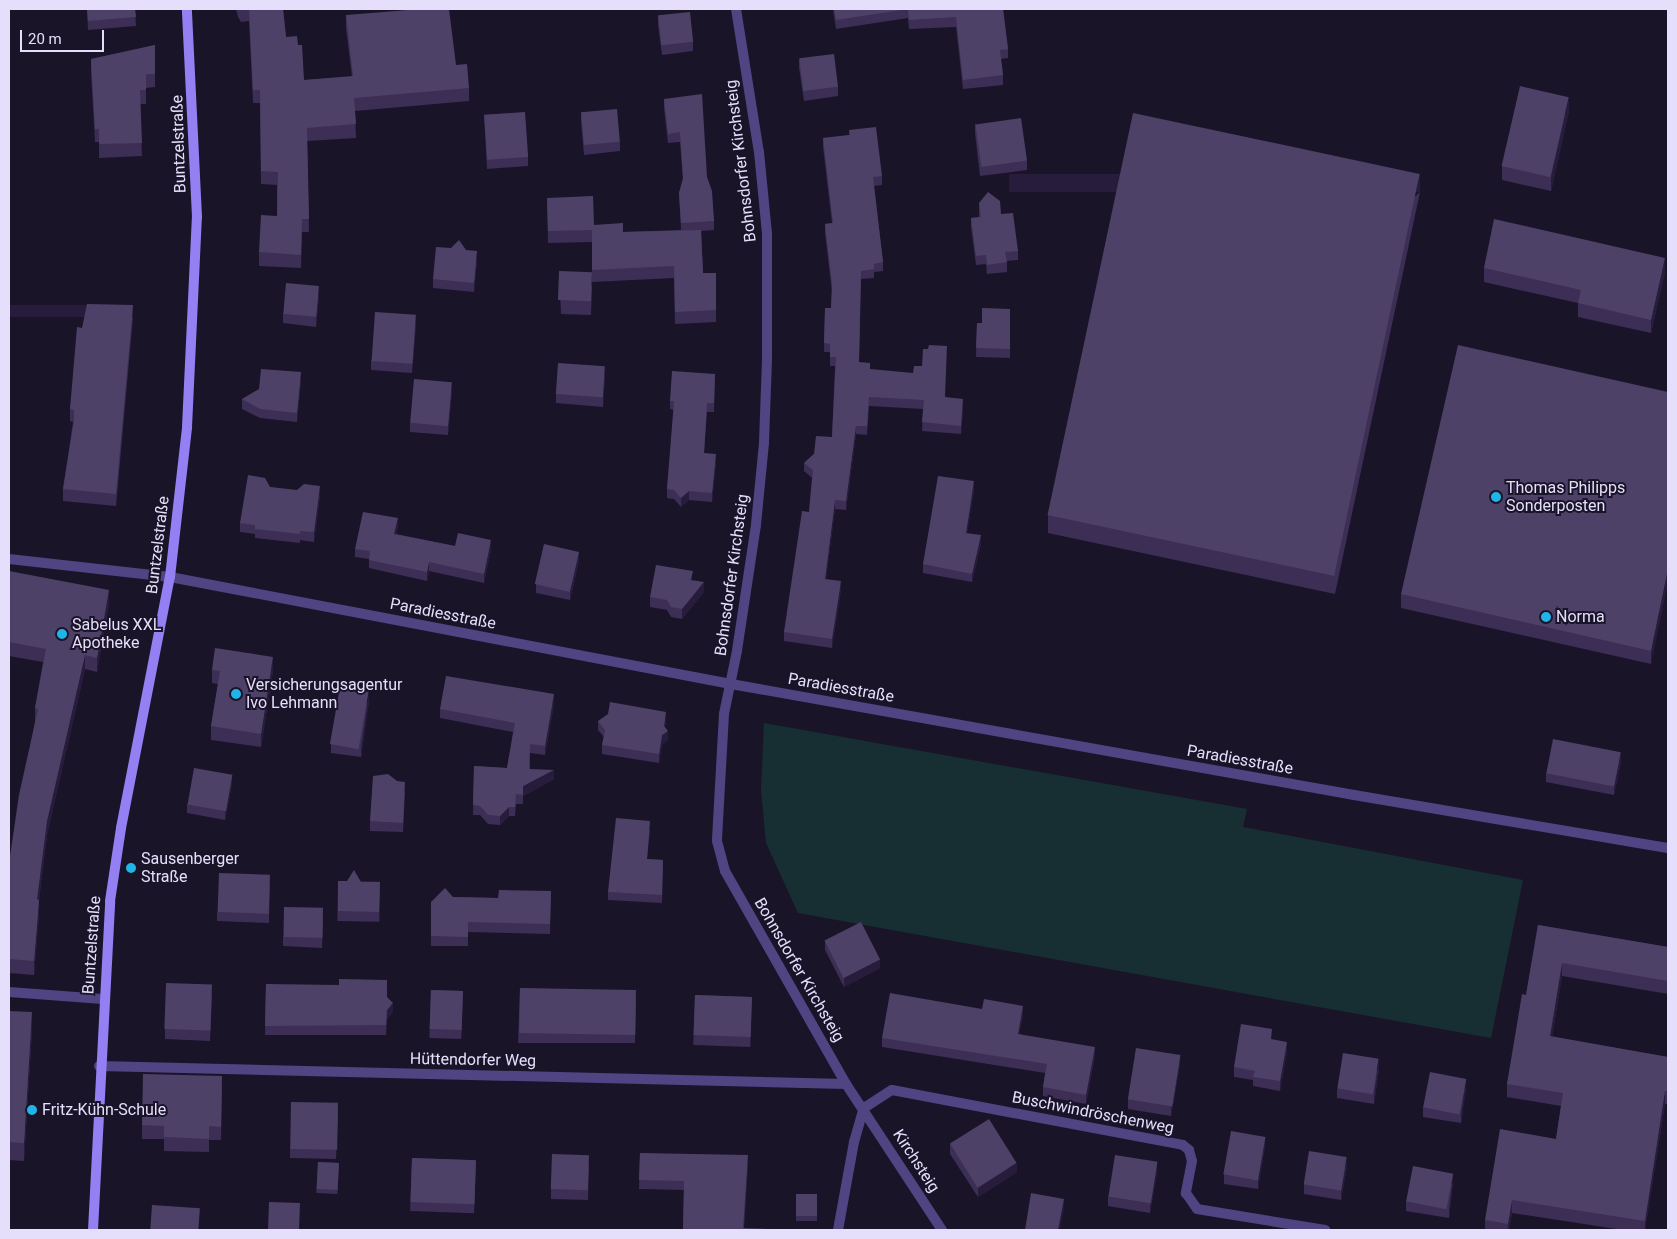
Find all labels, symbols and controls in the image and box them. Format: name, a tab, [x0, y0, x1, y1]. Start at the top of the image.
scale bar	[22, 20, 106, 52]
text: 20 m	[28, 30, 62, 48]
street label: Bohnsdorfer Kirchsteig	[722, 79, 760, 243]
street label: Buntzelstraße	[168, 95, 190, 193]
place label: Thomas Philipps Sonderposten	[1506, 478, 1625, 516]
marker: Thomas Philipps Sonderposten	[1490, 491, 1502, 503]
street label: Bohnsdorfer Kirchsteig	[711, 493, 753, 657]
street label: Buntzelstraße	[142, 495, 174, 595]
street label: Paradiesstraße	[388, 594, 498, 634]
place label: Norma	[1556, 607, 1605, 627]
marker: Norma	[1540, 611, 1552, 623]
place label: Sabelus XXL Apotheke	[72, 615, 161, 653]
marker: Sabelus XXL Apotheke	[56, 628, 68, 640]
street label: Paradiesstraße	[786, 669, 896, 707]
place label: Versicherungsagentur Ivo Lehmann	[246, 675, 402, 713]
marker: Versicherungsagentur Ivo Lehmann	[230, 688, 242, 700]
street label: Paradiesstraße	[1185, 741, 1295, 779]
place label: Sausenberger Straße	[141, 849, 239, 887]
marker: Sausenberger Straße	[125, 862, 137, 874]
street label: Buntzelstraße	[79, 895, 105, 995]
street label: Bohnsdorfer Kirchsteig	[750, 895, 848, 1045]
street label: Hüttendorfer Weg	[410, 1049, 536, 1071]
street label: Buschwindröschenweg	[1010, 1088, 1176, 1138]
place label: Fritz-Kühn-Schule	[42, 1100, 166, 1120]
marker: Fritz-Kühn-Schule	[26, 1104, 38, 1116]
street label: Kirchsteig	[889, 1126, 943, 1196]

